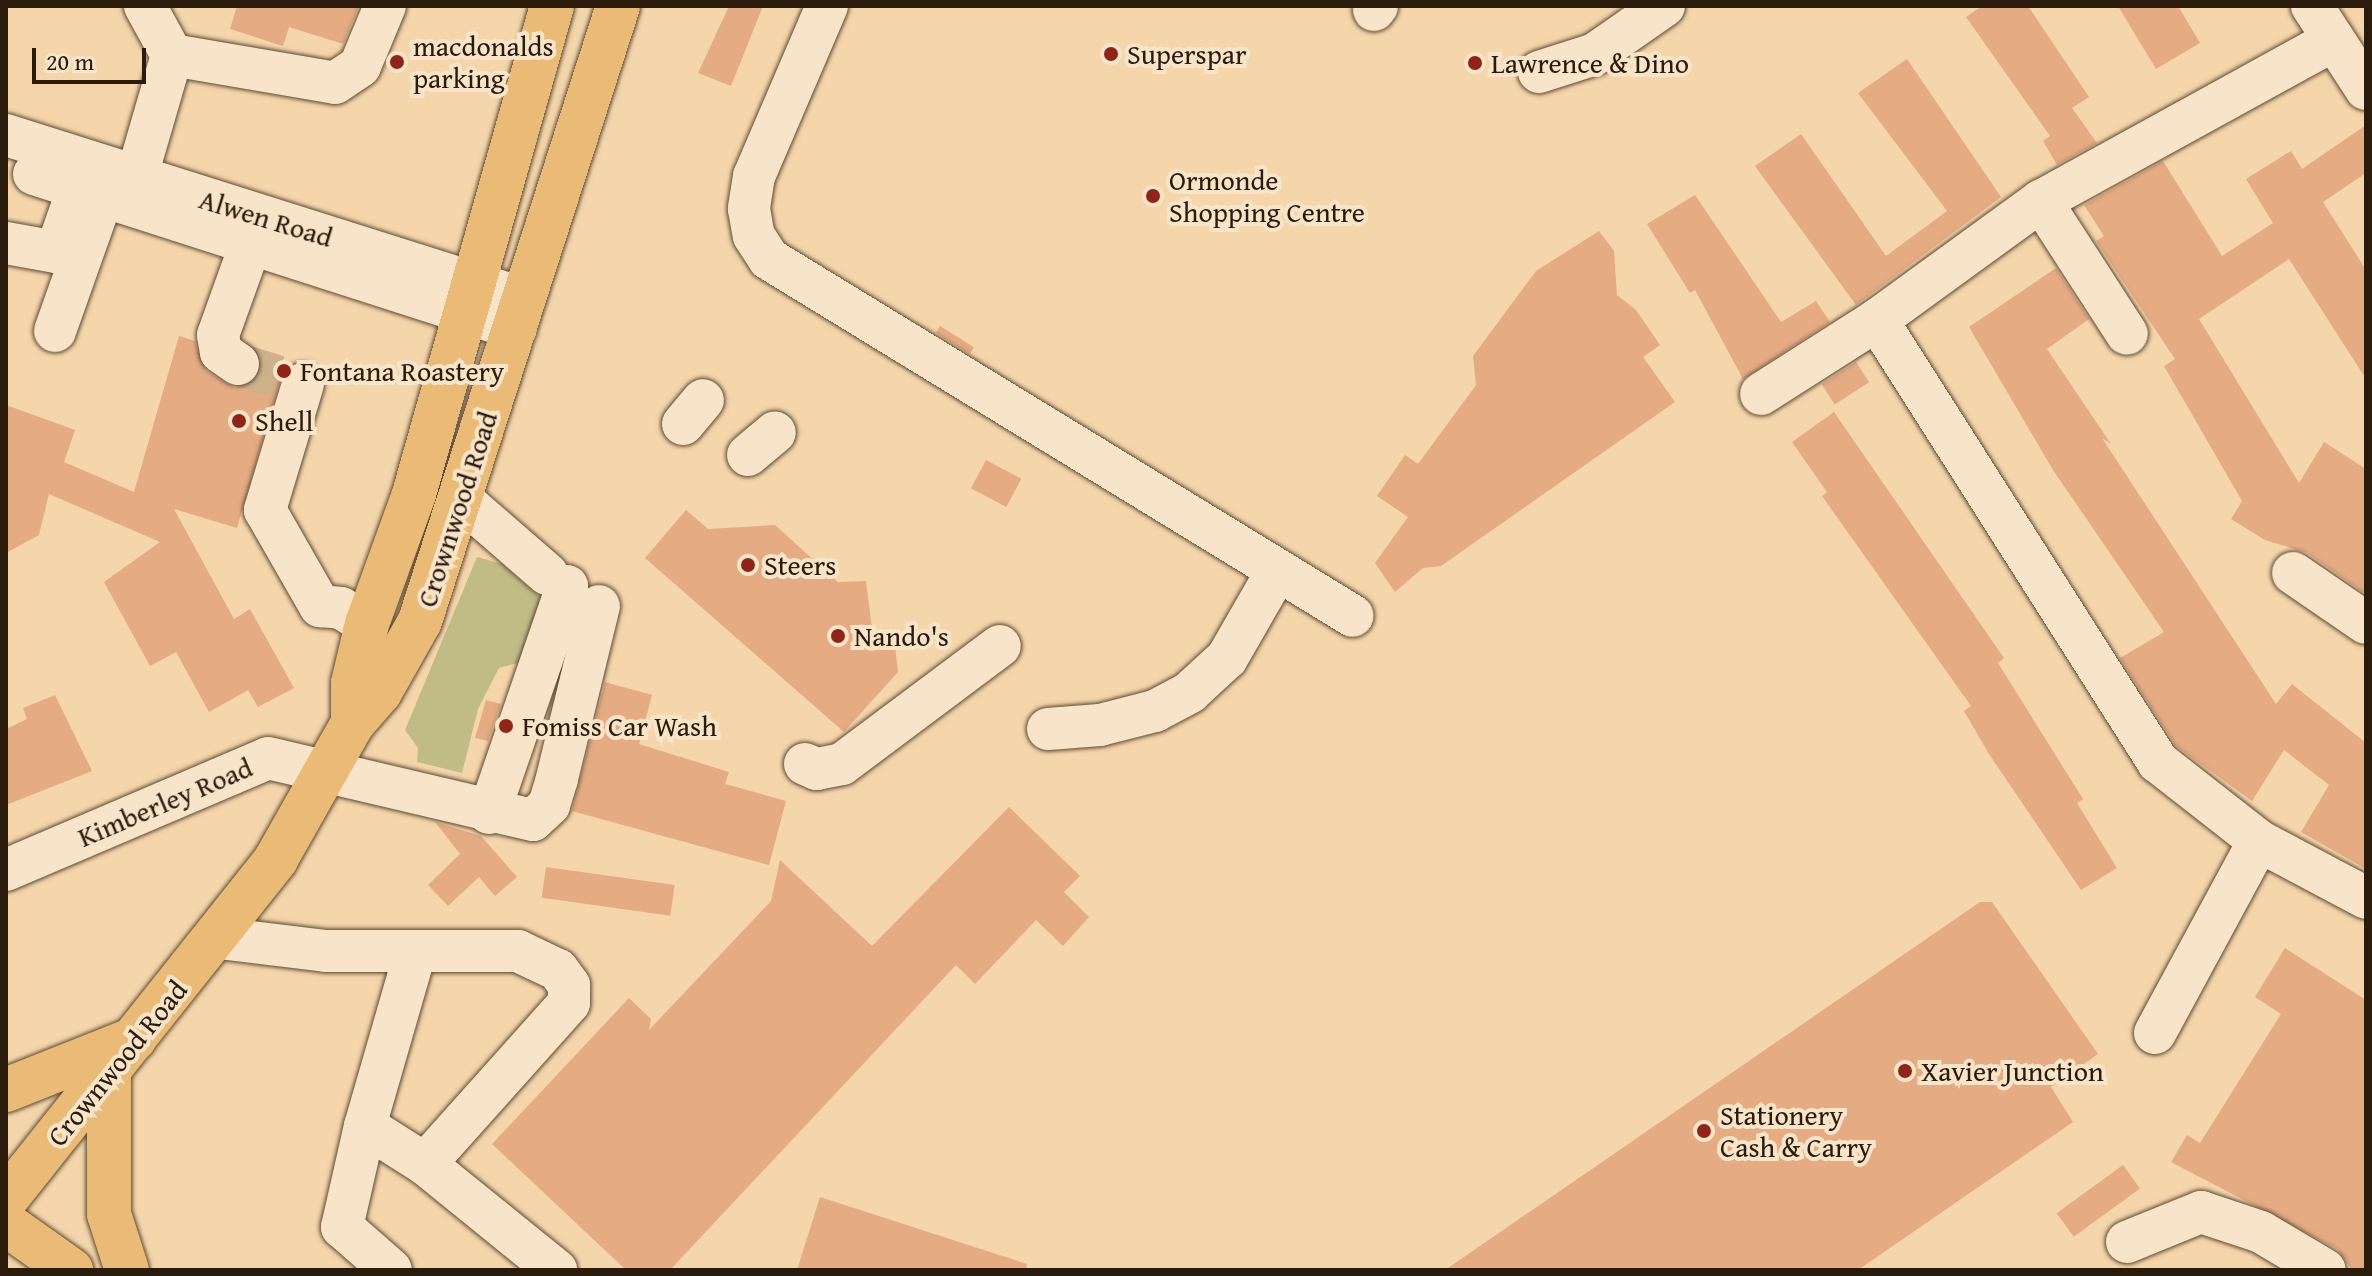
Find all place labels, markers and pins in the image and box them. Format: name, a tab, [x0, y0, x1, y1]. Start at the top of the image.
place label: macdonalds parking	[413, 29, 554, 95]
place label: Superspar	[1127, 37, 1247, 71]
marker: Superspar	[1102, 45, 1120, 63]
place label: Lawrence & Dino	[1491, 46, 1689, 80]
marker: macdonalds parking	[388, 53, 406, 71]
marker: Lawrence & Dino	[1466, 54, 1484, 72]
place label: Ormonde Shopping Centre	[1169, 163, 1365, 229]
marker: Ormonde Shopping Centre	[1144, 187, 1162, 205]
place label: Fontana Roastery	[300, 354, 504, 388]
marker: Fontana Roastery	[275, 362, 293, 380]
place label: Shell	[255, 404, 313, 438]
marker: Shell	[230, 412, 248, 430]
place label: Steers	[764, 548, 836, 582]
marker: Steers	[739, 556, 757, 574]
place label: Nando's	[854, 619, 949, 653]
marker: Nando's	[829, 627, 847, 645]
place label: Fomiss Car Wash	[522, 709, 717, 743]
marker: Fomiss Car Wash	[497, 717, 515, 735]
place label: Xavier Junction	[1921, 1054, 2104, 1088]
marker: Xavier Junction	[1896, 1062, 1914, 1080]
place label: Stationery Cash & Carry	[1720, 1098, 1872, 1164]
marker: Stationery Cash & Carry	[1695, 1122, 1713, 1140]

